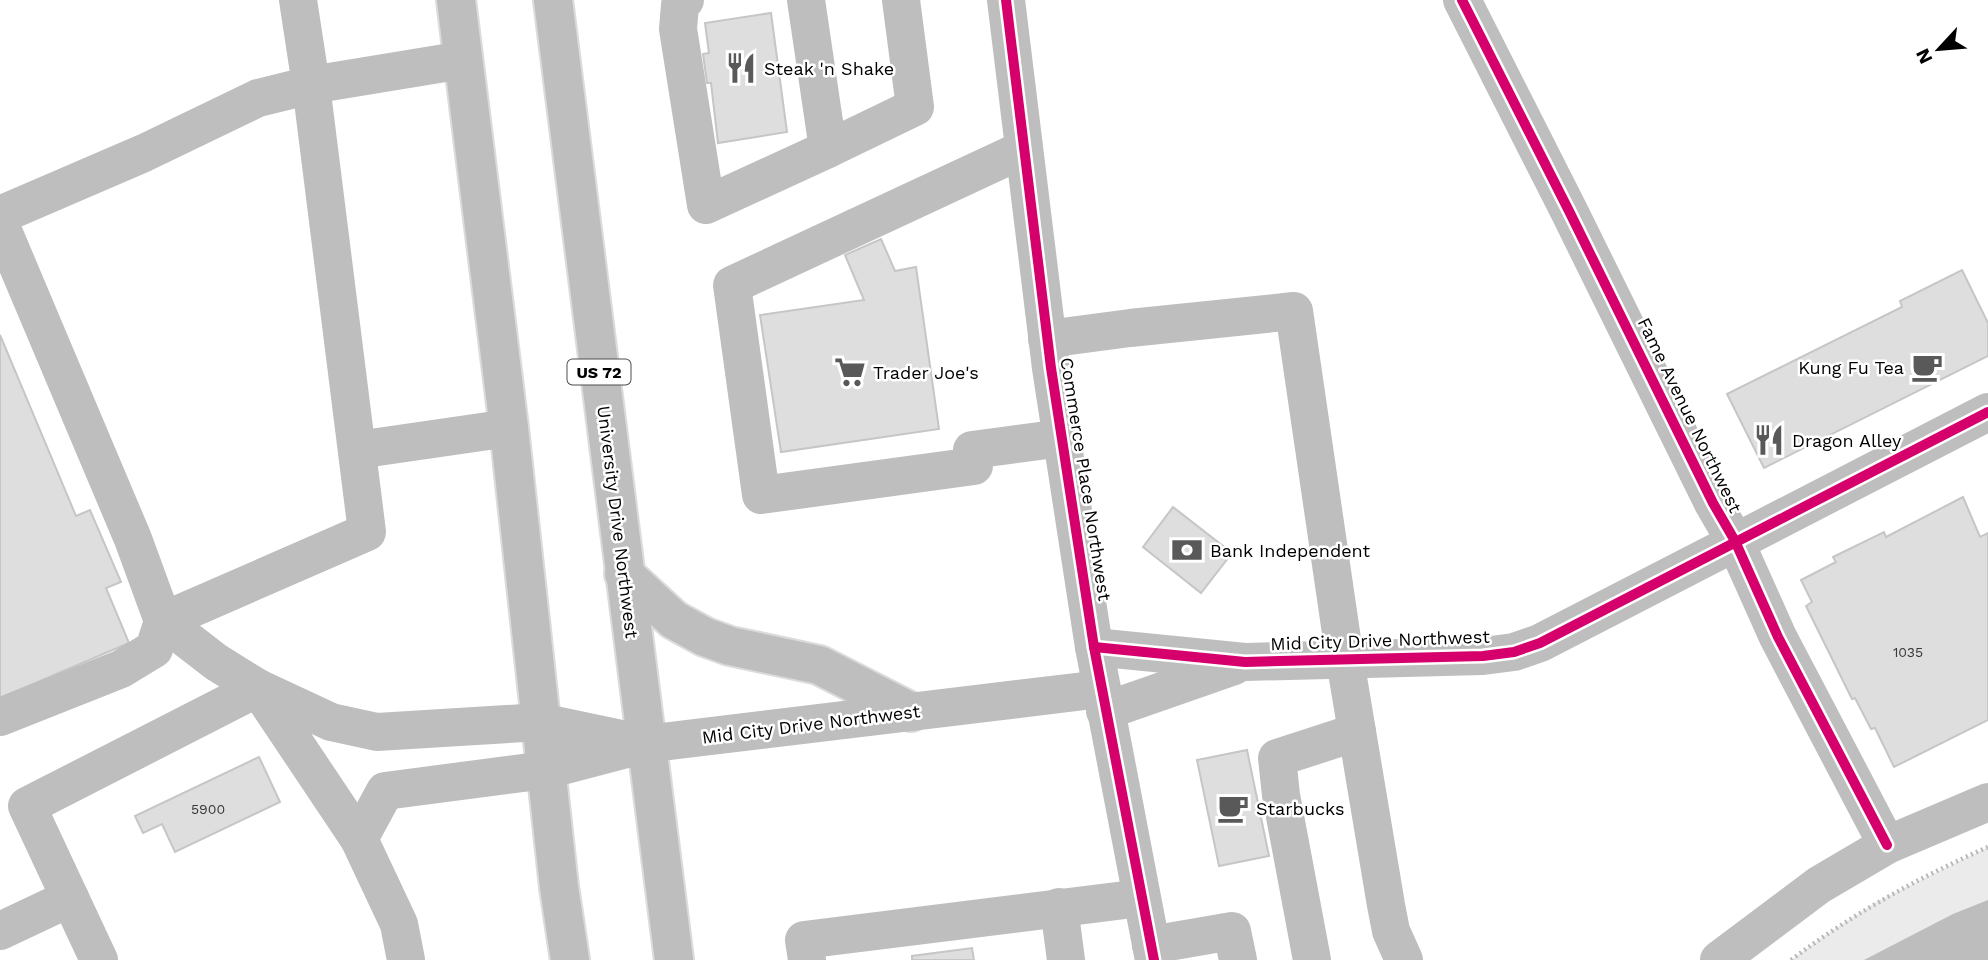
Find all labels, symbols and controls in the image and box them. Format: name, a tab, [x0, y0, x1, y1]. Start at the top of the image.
north arrow	[1904, 14, 1974, 84]
text: N	[1911, 45, 1938, 68]
restaurant icon: Steak 'n Shake	[724, 51, 758, 85]
place label: Steak 'n Shake	[764, 58, 894, 79]
street label: Fame Avenue Northwest	[1634, 314, 1747, 516]
cafe icon: Kung Fu Tea	[1910, 350, 1944, 384]
supermarket icon: Trader Joe's	[833, 355, 867, 389]
street label: Commerce Place Northwest	[1056, 356, 1116, 603]
place label: Kung Fu Tea	[1798, 357, 1904, 378]
road number: US 72	[568, 360, 630, 384]
place label: Trader Joe's	[873, 362, 979, 383]
street label: University Drive Northwest	[593, 404, 643, 640]
restaurant icon: Dragon Alley	[1752, 423, 1786, 457]
place label: Dragon Alley	[1792, 430, 1902, 451]
bank icon: Bank Independent	[1170, 533, 1204, 567]
place label: Bank Independent	[1210, 540, 1371, 561]
street label: Mid City Drive Northwest	[1270, 626, 1491, 654]
house number: 1035	[1893, 644, 1923, 660]
street label: Mid City Drive Northwest	[701, 700, 922, 748]
cafe icon: Starbucks	[1216, 791, 1250, 825]
place label: Starbucks	[1256, 798, 1345, 819]
house number: 5900	[191, 801, 225, 817]

